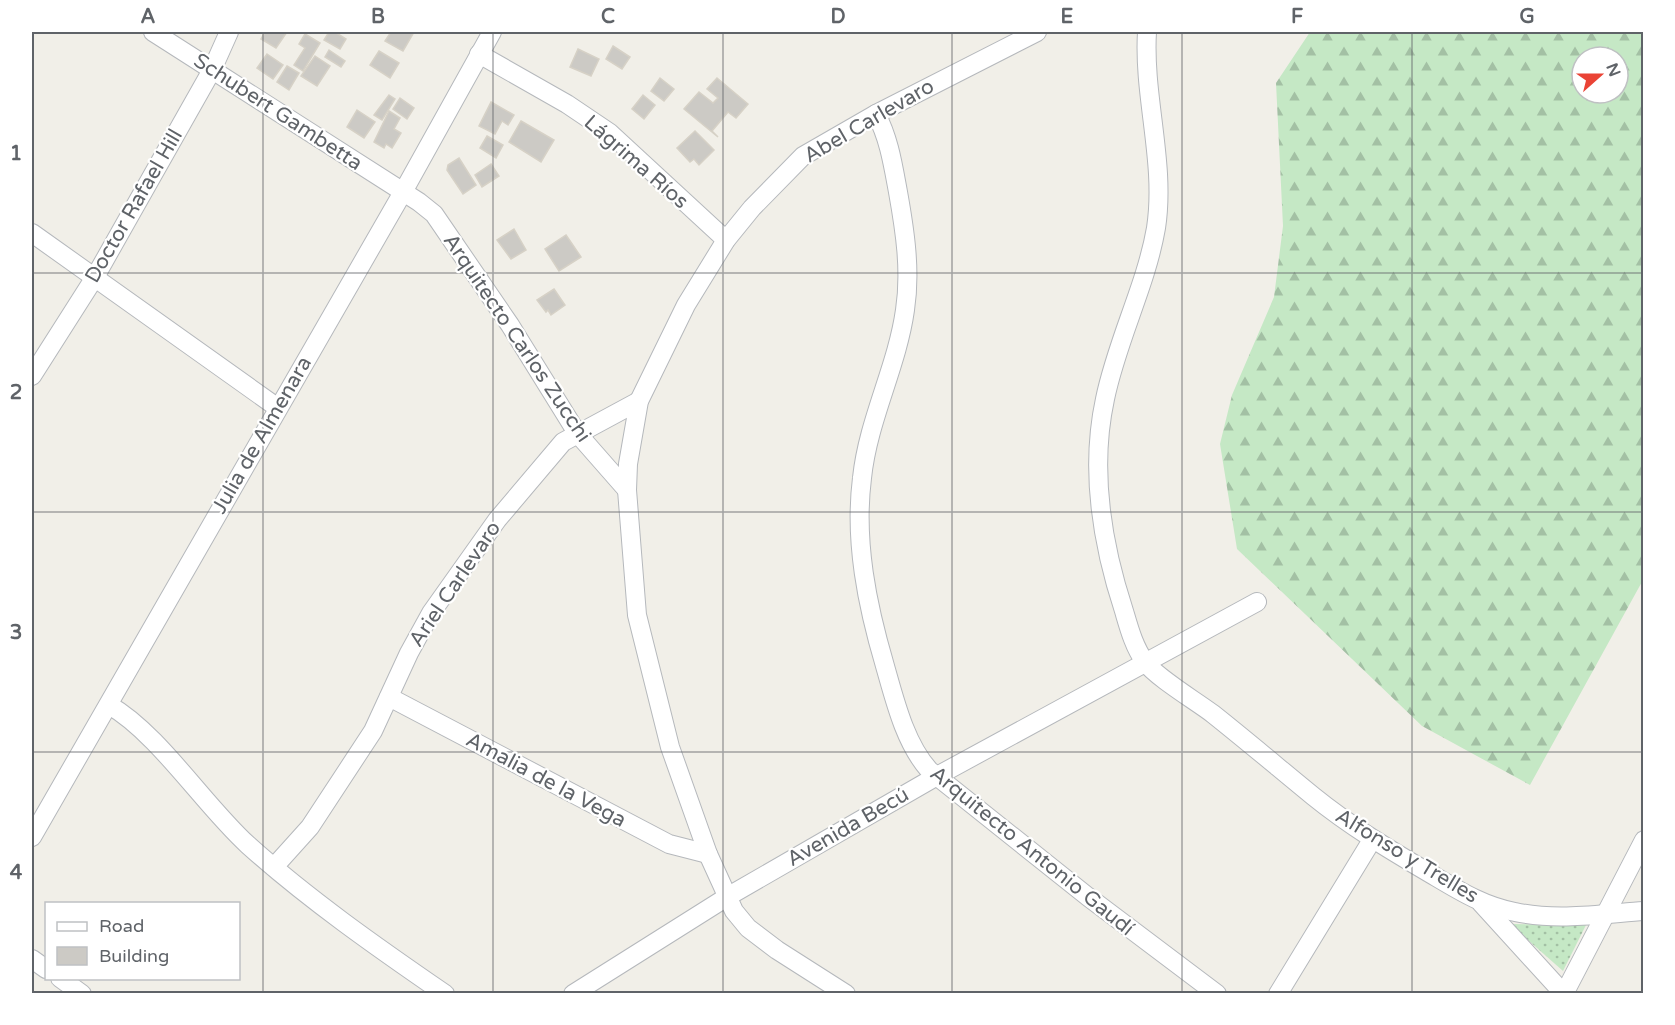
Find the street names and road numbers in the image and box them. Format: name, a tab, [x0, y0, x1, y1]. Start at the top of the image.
street label: Schubert Gambetta	[189, 48, 367, 176]
street label: Abel Carlevaro	[799, 74, 939, 168]
street label: Lágrima Ríos	[579, 110, 693, 214]
street label: Doctor Rafael Hill	[80, 125, 188, 287]
street label: Arquitecto Carlos Zucchi	[438, 229, 596, 447]
street label: Julia de Almenara	[207, 352, 317, 518]
street label: Ariel Carlevaro	[404, 516, 506, 652]
street label: Amalia de la Vega	[462, 727, 630, 833]
street label: Arquitecto Antonio Gaudí	[925, 761, 1139, 941]
street label: Avenida Becú	[783, 782, 913, 872]
street label: Alfonso y Trelles	[1331, 803, 1483, 909]

